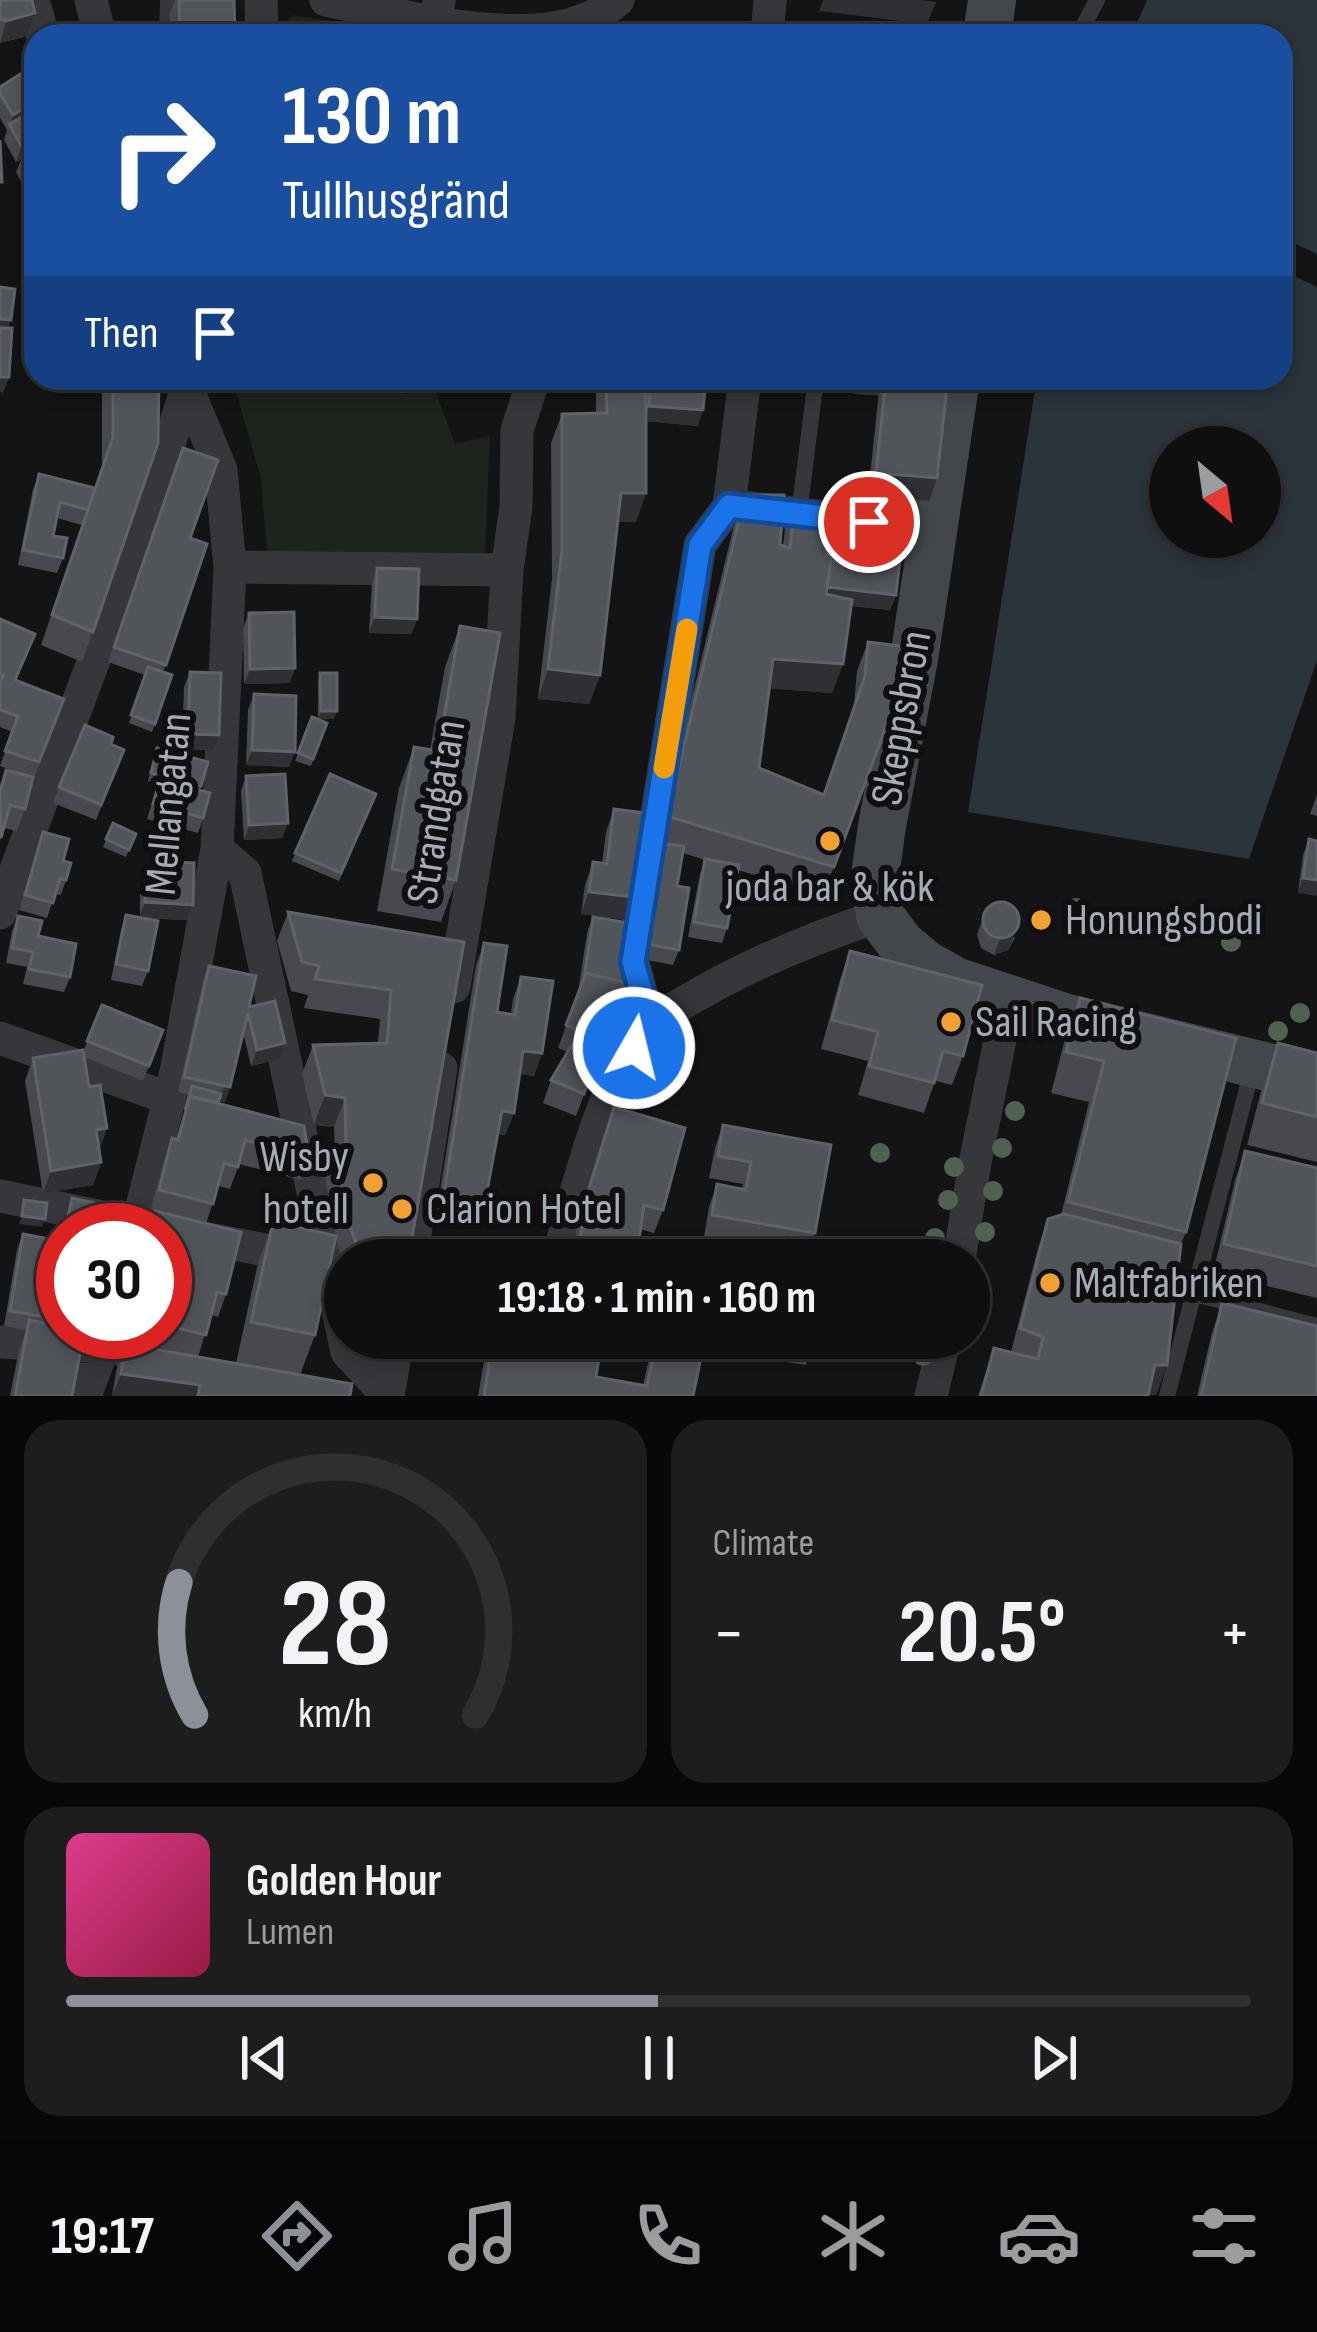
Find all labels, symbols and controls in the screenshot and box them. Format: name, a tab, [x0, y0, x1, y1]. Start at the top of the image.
text: 130 m	[282, 67, 461, 168]
icon: right	[84, 72, 240, 228]
text: Tullhusgränd	[282, 169, 510, 234]
icon: arrive	[182, 300, 248, 366]
text: Then	[84, 306, 158, 361]
north arrow	[1149, 426, 1281, 558]
map controls	[1149, 426, 1281, 558]
pin	[818, 471, 920, 573]
icon: arrive	[836, 489, 902, 555]
street label: Skeppsbron	[860, 627, 944, 809]
street label: Mellangatan	[134, 710, 204, 898]
street label: Strandgatan	[395, 716, 479, 908]
marker: joda bar & kök	[817, 828, 843, 854]
place label: joda bar & kök	[725, 860, 934, 915]
place label: Honungsbodi	[1065, 893, 1262, 948]
marker: Honungsbodi	[1028, 907, 1054, 933]
position arrow	[571, 985, 697, 1111]
place label: Sail Racing	[975, 995, 1137, 1050]
marker: Sail Racing	[938, 1009, 964, 1035]
place label: Wisby hotell	[259, 1130, 349, 1237]
marker: Wisby hotell	[360, 1170, 386, 1196]
place label: Clarion Hotel	[426, 1182, 621, 1237]
marker: Clarion Hotel	[389, 1196, 415, 1222]
speed limit sign: 30	[36, 1203, 192, 1359]
place label: Maltfabriken	[1074, 1256, 1264, 1311]
marker: Maltfabriken	[1037, 1270, 1063, 1296]
text: 19:18 · 1 min · 160 m	[498, 1271, 816, 1326]
text: Climate	[713, 1520, 814, 1567]
text: 28	[278, 1552, 392, 1701]
text: 20.5°	[898, 1580, 1066, 1688]
text: −	[713, 1595, 745, 1674]
text: +	[1219, 1595, 1251, 1674]
text: km/h	[298, 1687, 372, 1739]
text: Golden Hour	[246, 1854, 441, 1909]
text: Lumen	[246, 1909, 334, 1956]
icon: previous	[231, 2025, 297, 2091]
icon: pause	[626, 2025, 692, 2091]
icon: next	[1021, 2025, 1087, 2091]
icon: directions	[255, 2194, 339, 2278]
icon: music	[441, 2194, 525, 2278]
icon: phone	[626, 2194, 710, 2278]
icon: climate	[811, 2194, 895, 2278]
icon: car	[997, 2194, 1081, 2278]
icon: filters	[1182, 2194, 1266, 2278]
text: 19:17	[51, 2204, 154, 2269]

